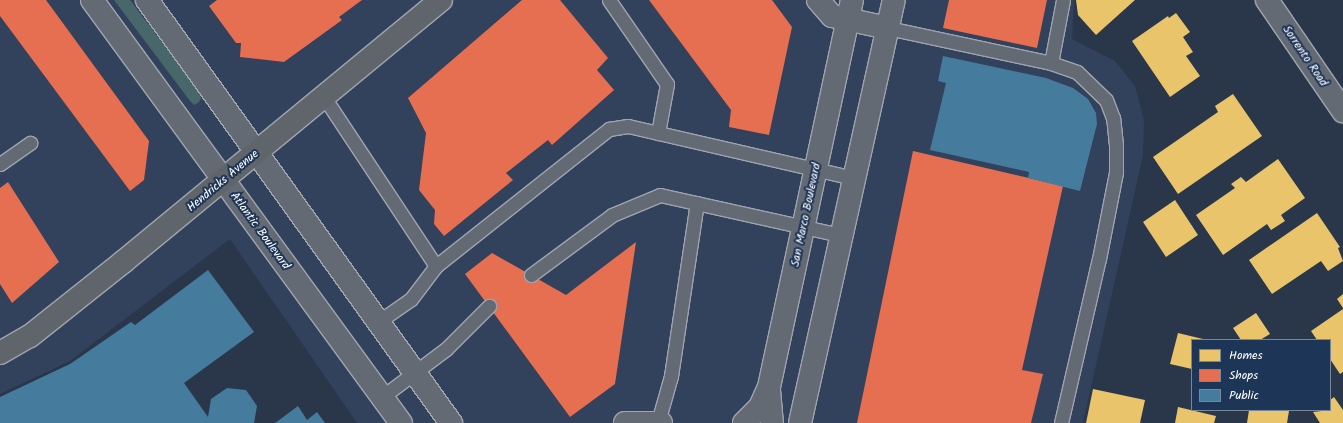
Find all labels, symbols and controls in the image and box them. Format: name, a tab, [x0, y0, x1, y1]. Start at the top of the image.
street label: Sorrento Road	[1279, 23, 1331, 89]
street label: Hendricks Avenue	[184, 147, 262, 215]
street label: San Marco Boulevard	[788, 162, 824, 268]
street label: Atlantic Boulevard	[227, 189, 293, 273]
legend	[1191, 339, 1331, 411]
text: Homes	[1229, 346, 1263, 365]
text: Shops	[1229, 366, 1258, 385]
text: Public	[1229, 386, 1259, 405]

